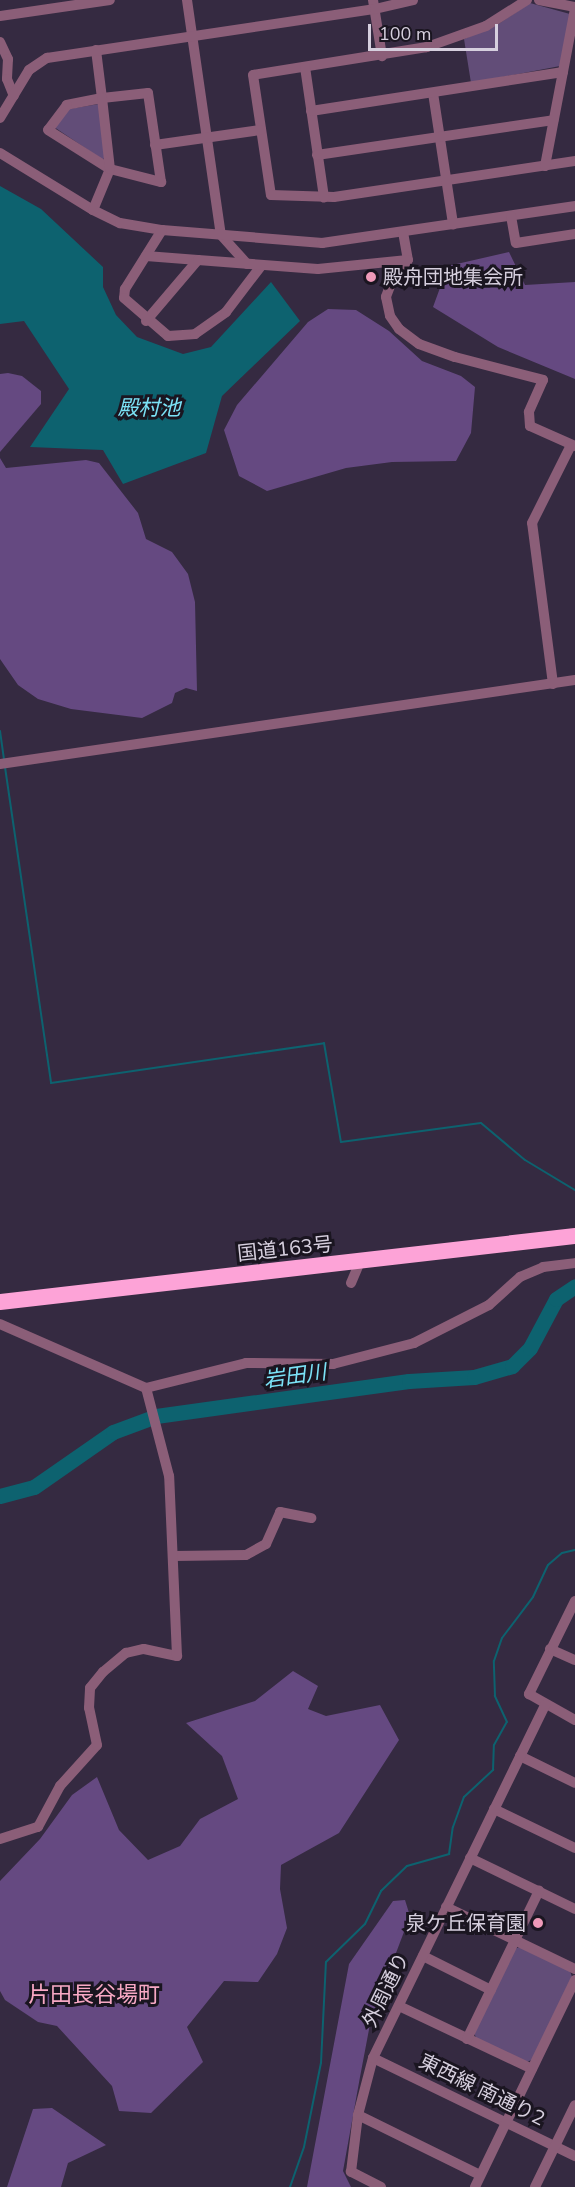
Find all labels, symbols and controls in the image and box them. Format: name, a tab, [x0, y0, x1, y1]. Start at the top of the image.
scale bar	[371, 12, 502, 50]
text: 100 m	[379, 22, 431, 46]
place label: 殿舟団地集会所	[383, 265, 523, 289]
marker: 殿舟団地集会所	[364, 270, 378, 284]
water label: 殿村池	[118, 395, 180, 421]
street label: 国道163号	[236, 1232, 334, 1266]
water label: 岩田川	[262, 1359, 328, 1393]
place label: 泉ケ丘保育園	[406, 1911, 526, 1935]
marker: 泉ケ丘保育園	[531, 1916, 545, 1930]
street label: 外周通り	[358, 1949, 414, 2031]
district label: 片田長谷場町	[28, 1983, 160, 2009]
street label: 東西線 南通り2	[415, 2049, 549, 2131]

